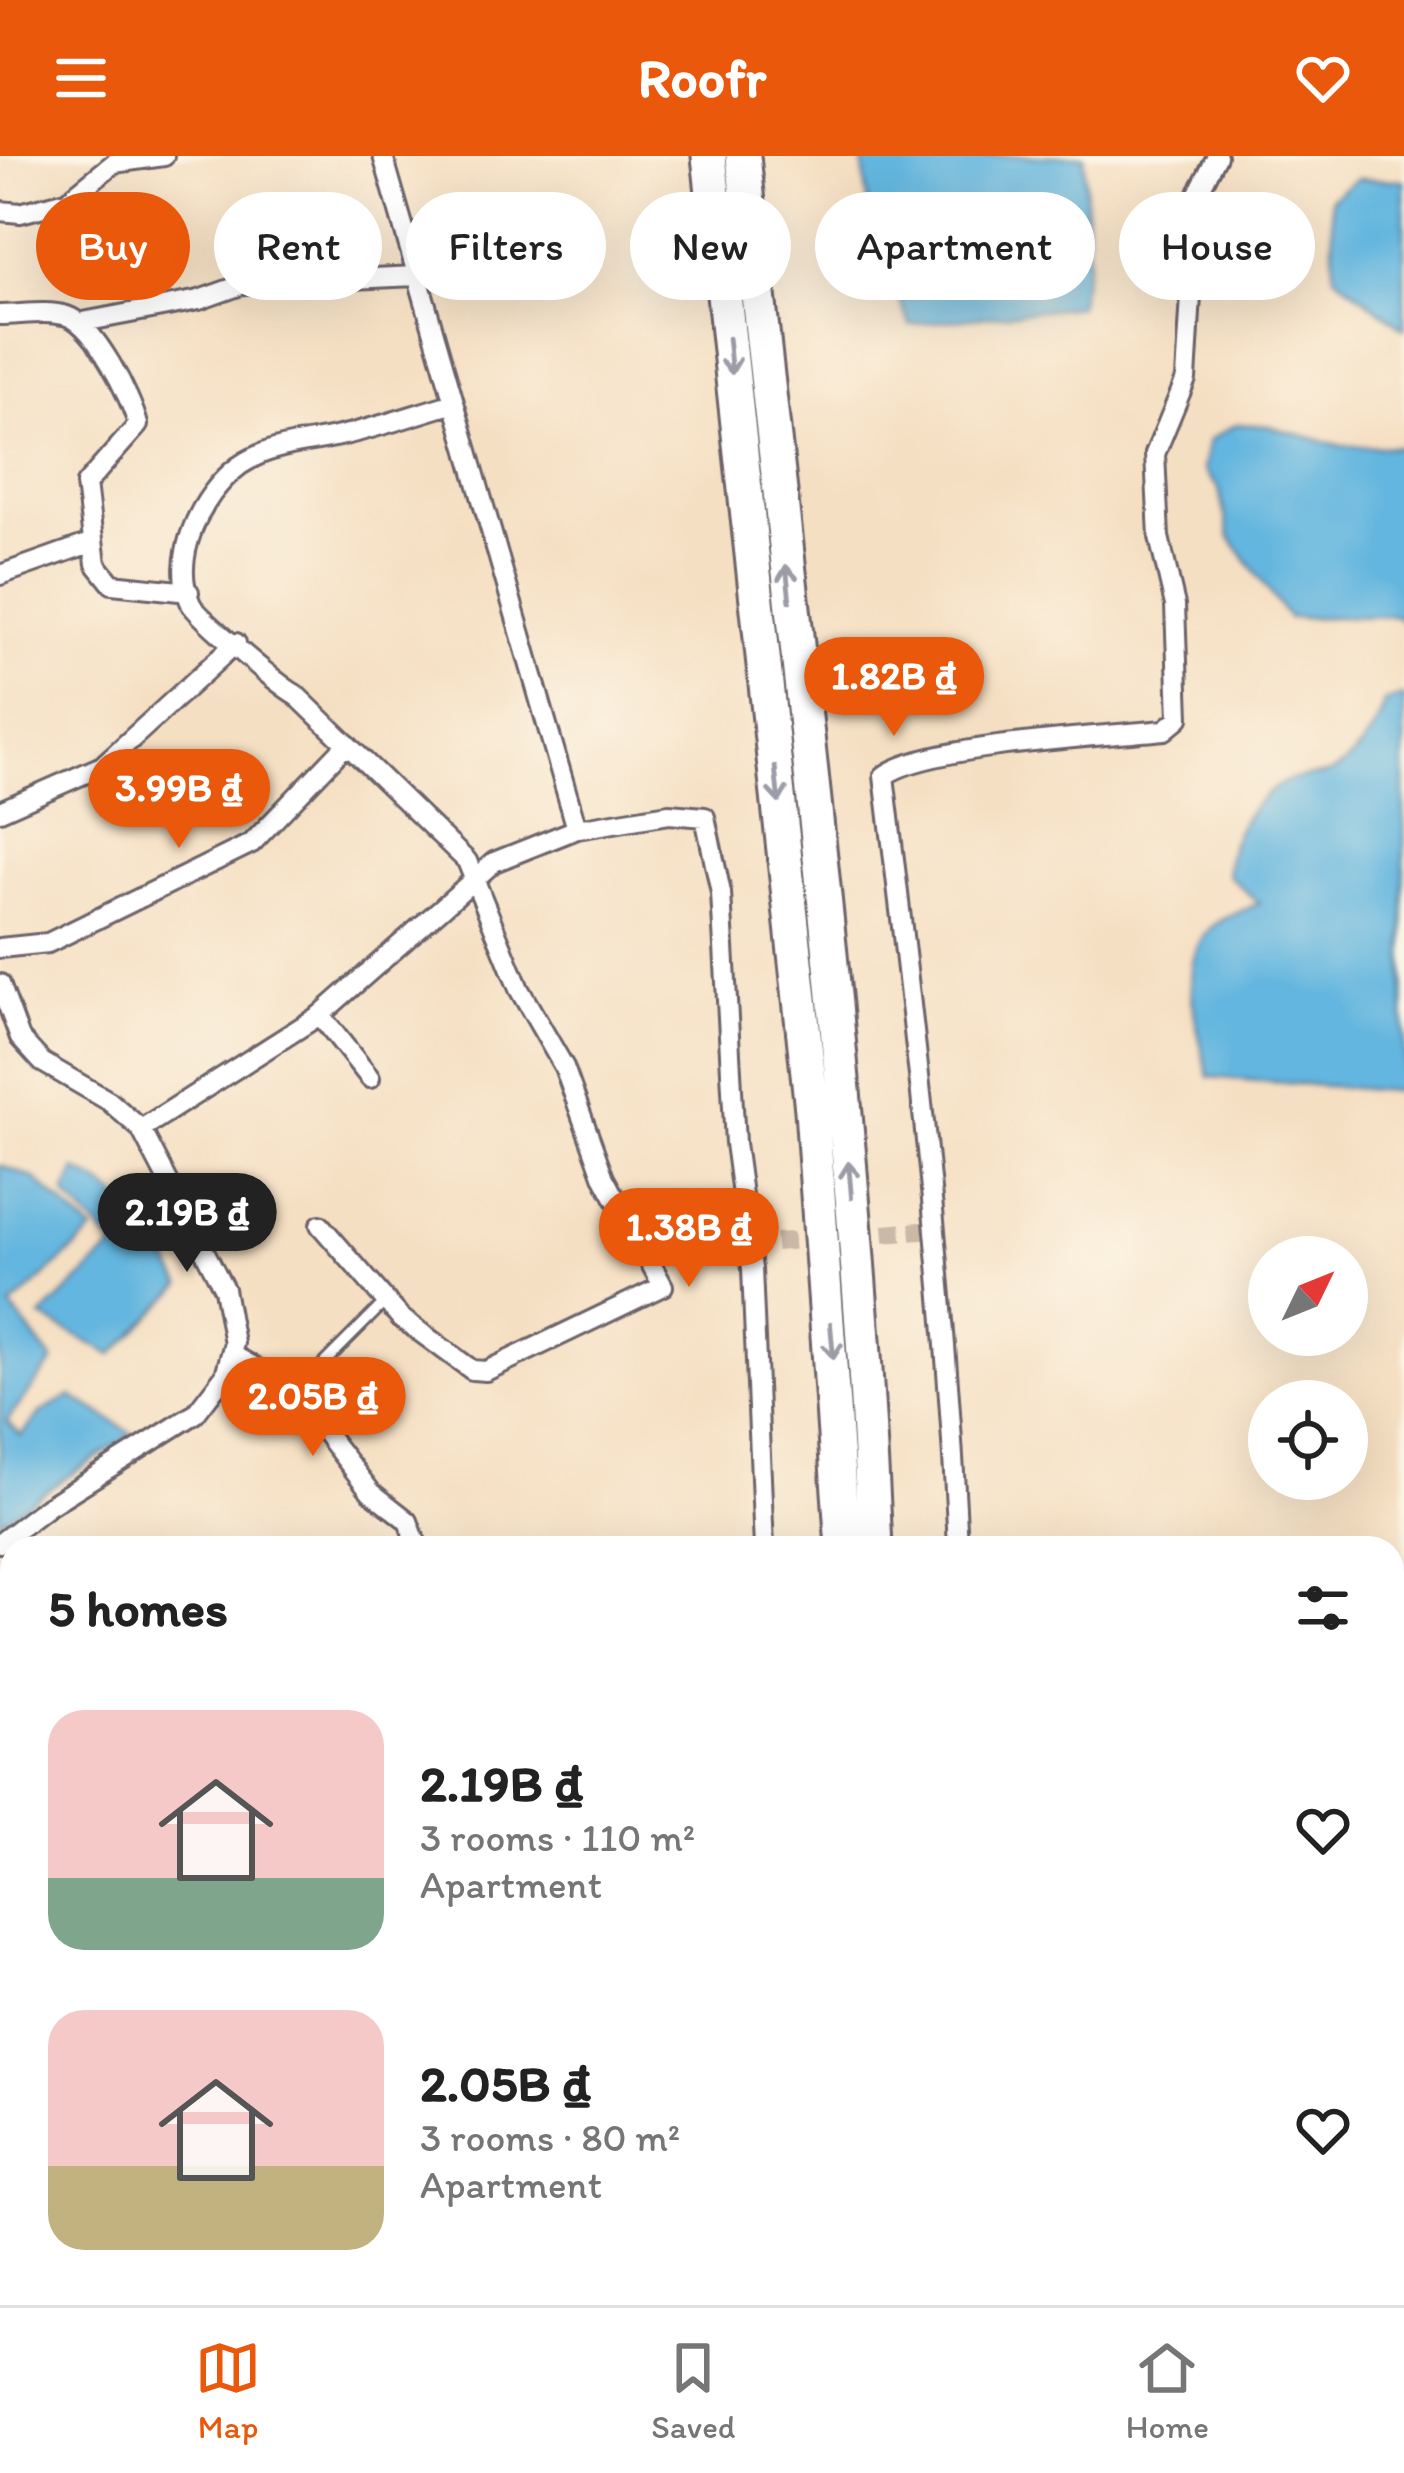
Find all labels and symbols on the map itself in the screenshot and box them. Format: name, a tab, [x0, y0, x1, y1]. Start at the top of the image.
one-way arrow	[720, 336, 742, 375]
one-way arrow	[776, 564, 799, 603]
pin: 1.82B ₫	[783, 637, 1005, 739]
pin: 3.99B ₫	[68, 749, 290, 851]
one-way arrow	[766, 765, 788, 804]
one-way arrow	[838, 1161, 861, 1200]
pin: 2.19B ₫	[76, 1173, 298, 1275]
pin: 1.38B ₫	[578, 1188, 800, 1290]
north arrow	[1248, 1236, 1368, 1356]
one-way arrow	[821, 1321, 844, 1360]
pin: 2.05B ₫	[202, 1357, 424, 1459]

